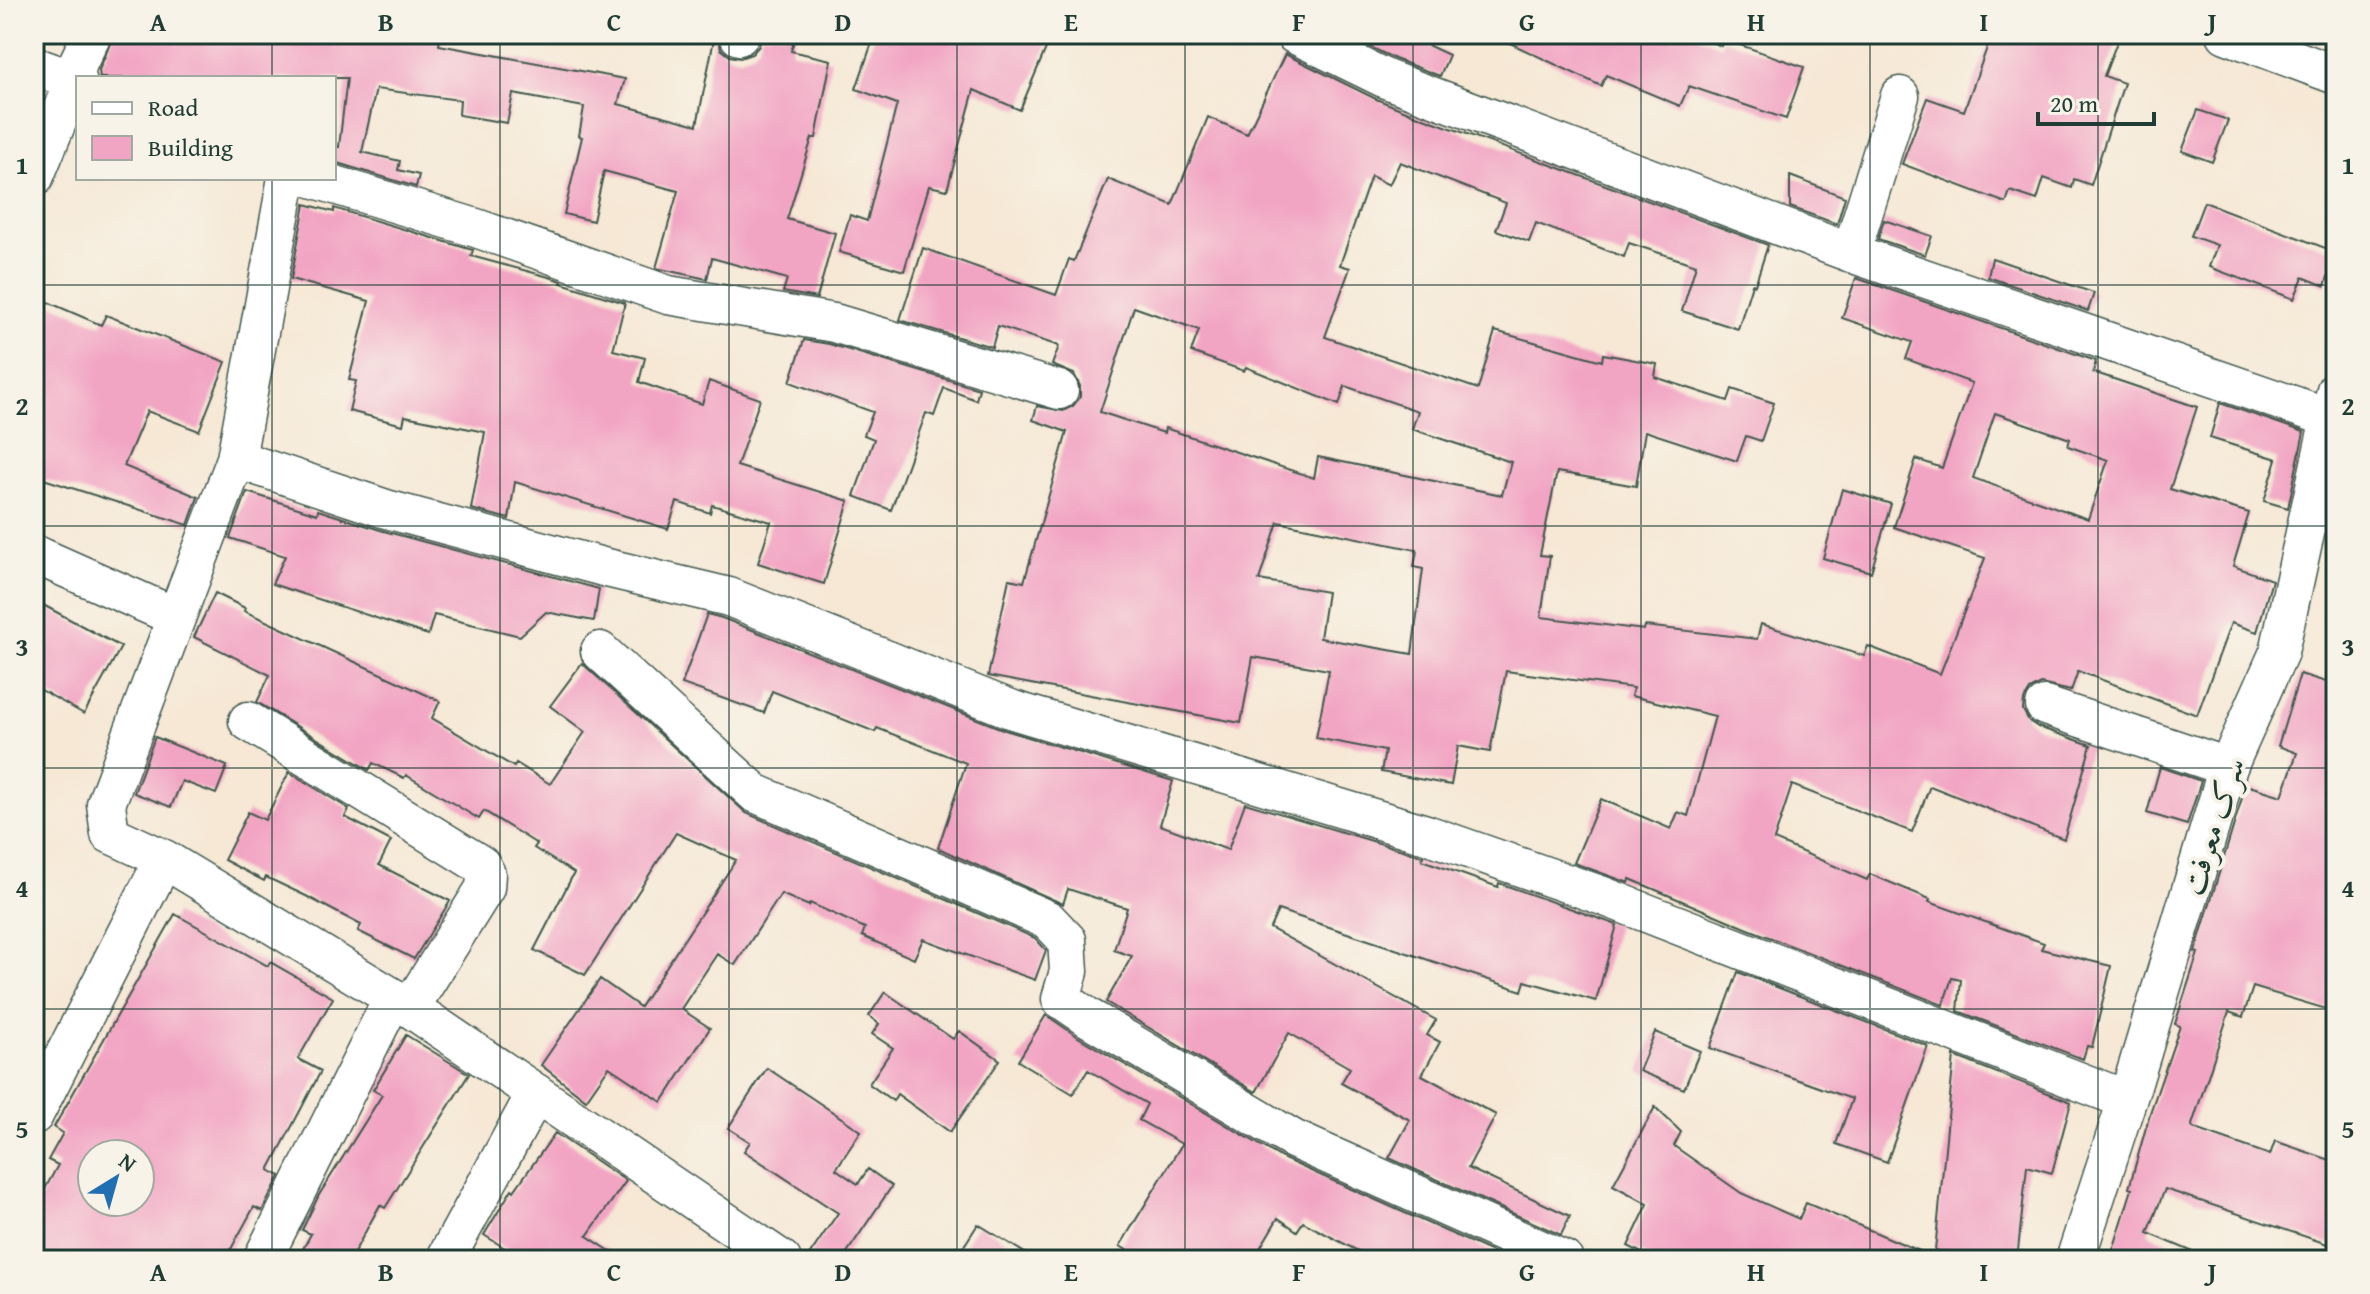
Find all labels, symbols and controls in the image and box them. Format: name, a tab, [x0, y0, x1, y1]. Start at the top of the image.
text: A	[150, 2, 167, 41]
text: B	[378, 2, 394, 41]
text: C	[607, 2, 621, 41]
text: D	[835, 2, 851, 41]
text: E	[1064, 2, 1078, 41]
text: F	[1292, 2, 1306, 41]
text: G	[1519, 2, 1535, 41]
text: H	[1747, 2, 1765, 41]
text: I	[1980, 2, 1988, 41]
text: J	[2204, 2, 2217, 41]
legend	[76, 76, 336, 180]
scale bar	[2038, 76, 2154, 126]
text: 20 m	[2050, 86, 2098, 121]
text: Road	[148, 90, 198, 125]
text: Building	[148, 130, 233, 165]
text: 1	[15, 145, 29, 184]
text: 1	[2341, 145, 2355, 184]
text: 2	[15, 386, 29, 425]
text: 2	[2341, 386, 2355, 425]
text: 3	[15, 627, 29, 666]
text: 3	[2341, 627, 2355, 666]
street label: سرک معرفت	[2168, 751, 2256, 901]
text: 4	[15, 868, 29, 907]
text: 4	[2341, 868, 2355, 907]
text: 5	[15, 1109, 29, 1148]
text: 5	[2341, 1109, 2355, 1148]
north arrow	[76, 1138, 156, 1218]
text: N	[113, 1145, 144, 1179]
text: A	[150, 1252, 167, 1291]
text: B	[378, 1252, 394, 1291]
text: C	[607, 1252, 621, 1291]
text: D	[835, 1252, 851, 1291]
text: E	[1064, 1252, 1078, 1291]
text: F	[1292, 1252, 1306, 1291]
text: G	[1519, 1252, 1535, 1291]
text: H	[1747, 1252, 1765, 1291]
text: I	[1980, 1252, 1988, 1291]
text: J	[2204, 1252, 2217, 1291]

